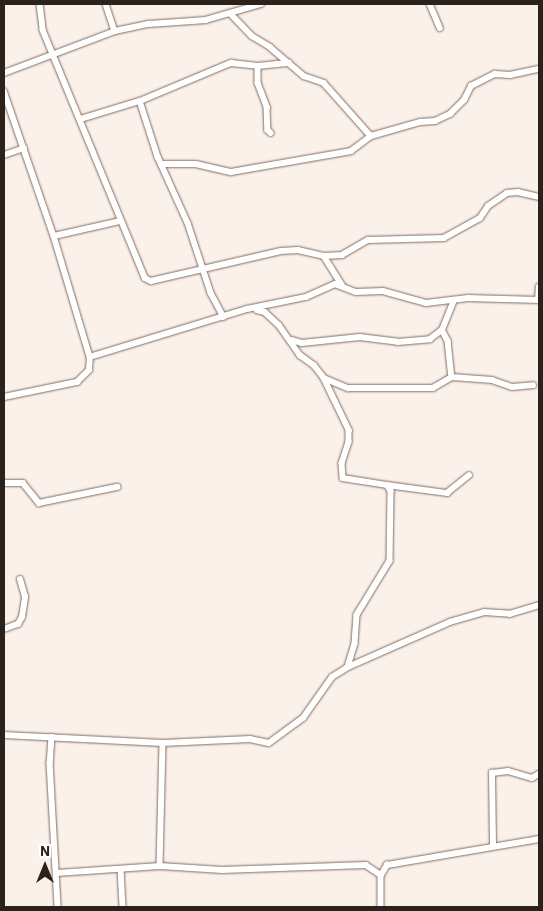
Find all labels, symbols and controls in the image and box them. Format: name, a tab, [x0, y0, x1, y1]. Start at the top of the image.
north arrow	[20, 841, 70, 891]
text: N	[40, 842, 50, 860]

